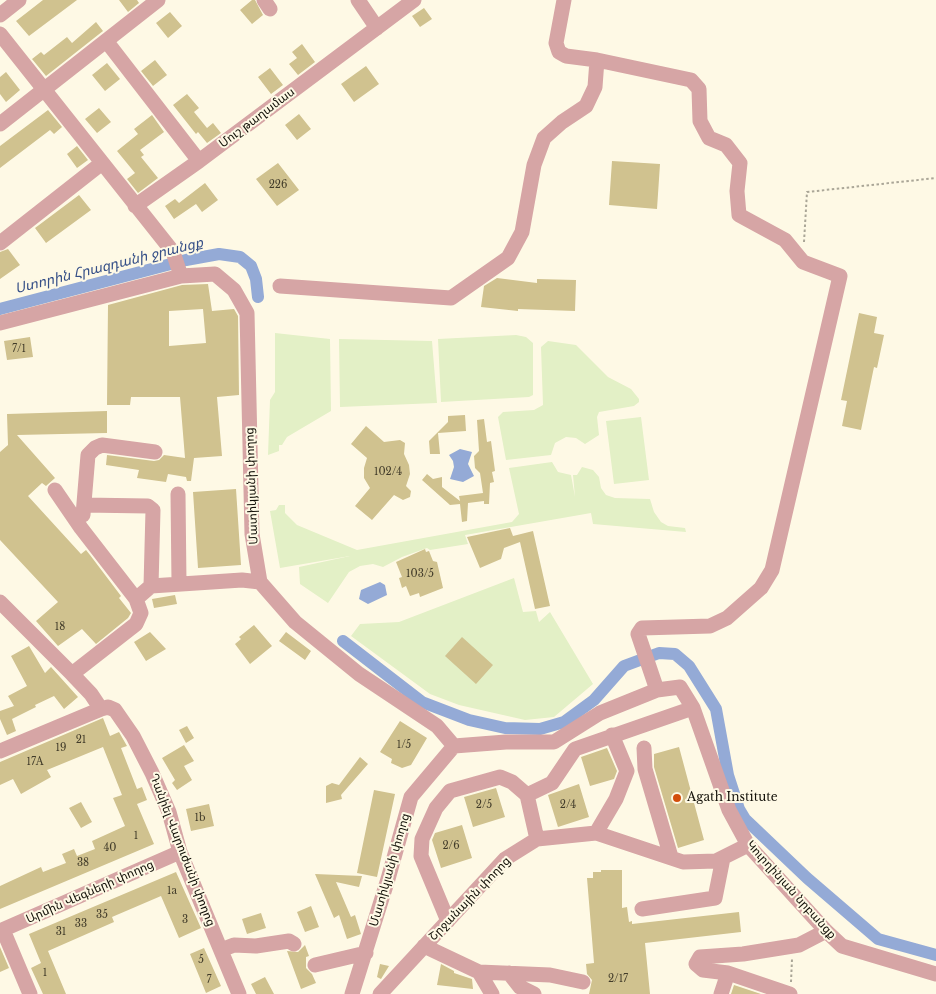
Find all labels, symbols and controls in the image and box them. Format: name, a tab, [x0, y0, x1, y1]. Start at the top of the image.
street label: Մուշ թաղամաս	[216, 85, 298, 151]
house number: 226	[269, 179, 287, 191]
water label: Ստորին Հրազդանի ջրանցք	[13, 234, 205, 298]
house number: 7/1	[12, 343, 26, 355]
street label: Մատիկյանի փողոց	[243, 427, 261, 545]
house number: 102/4	[374, 466, 402, 478]
house number: 103/5	[406, 568, 434, 580]
house number: 18	[55, 621, 65, 633]
house number: 21	[76, 734, 86, 746]
house number: 1/5	[397, 739, 411, 751]
house number: 19	[56, 742, 66, 754]
house number: 17A	[27, 756, 43, 768]
street label: Դանիել Վարուժանի փողոց	[146, 772, 218, 928]
place label: Agath Institute	[687, 791, 778, 805]
marker: Agath Institute	[671, 792, 683, 804]
house number: 2/5	[476, 799, 492, 811]
house number: 2/4	[560, 799, 576, 811]
house number: 1b	[195, 812, 205, 824]
street label: Մատիկյանի փողոց	[367, 812, 413, 928]
house number: 1	[134, 830, 138, 842]
street label: Կուրղինյան նրբանցք	[743, 838, 839, 942]
house number: 2/6	[442, 840, 460, 852]
house number: 40	[104, 842, 116, 854]
street label: Շրջանային փողոց	[426, 854, 514, 944]
street label: Արմին Վեգների փողոց	[24, 857, 156, 927]
house number: 38	[77, 857, 89, 869]
house number: 1a	[167, 885, 177, 897]
house number: 35	[96, 909, 108, 921]
house number: 3	[182, 914, 188, 926]
house number: 33	[75, 918, 87, 930]
house number: 31	[56, 926, 66, 938]
house number: 5	[198, 954, 204, 966]
house number: 1	[43, 967, 47, 979]
house number: 2/17	[608, 973, 628, 985]
house number: 7	[206, 974, 212, 986]

